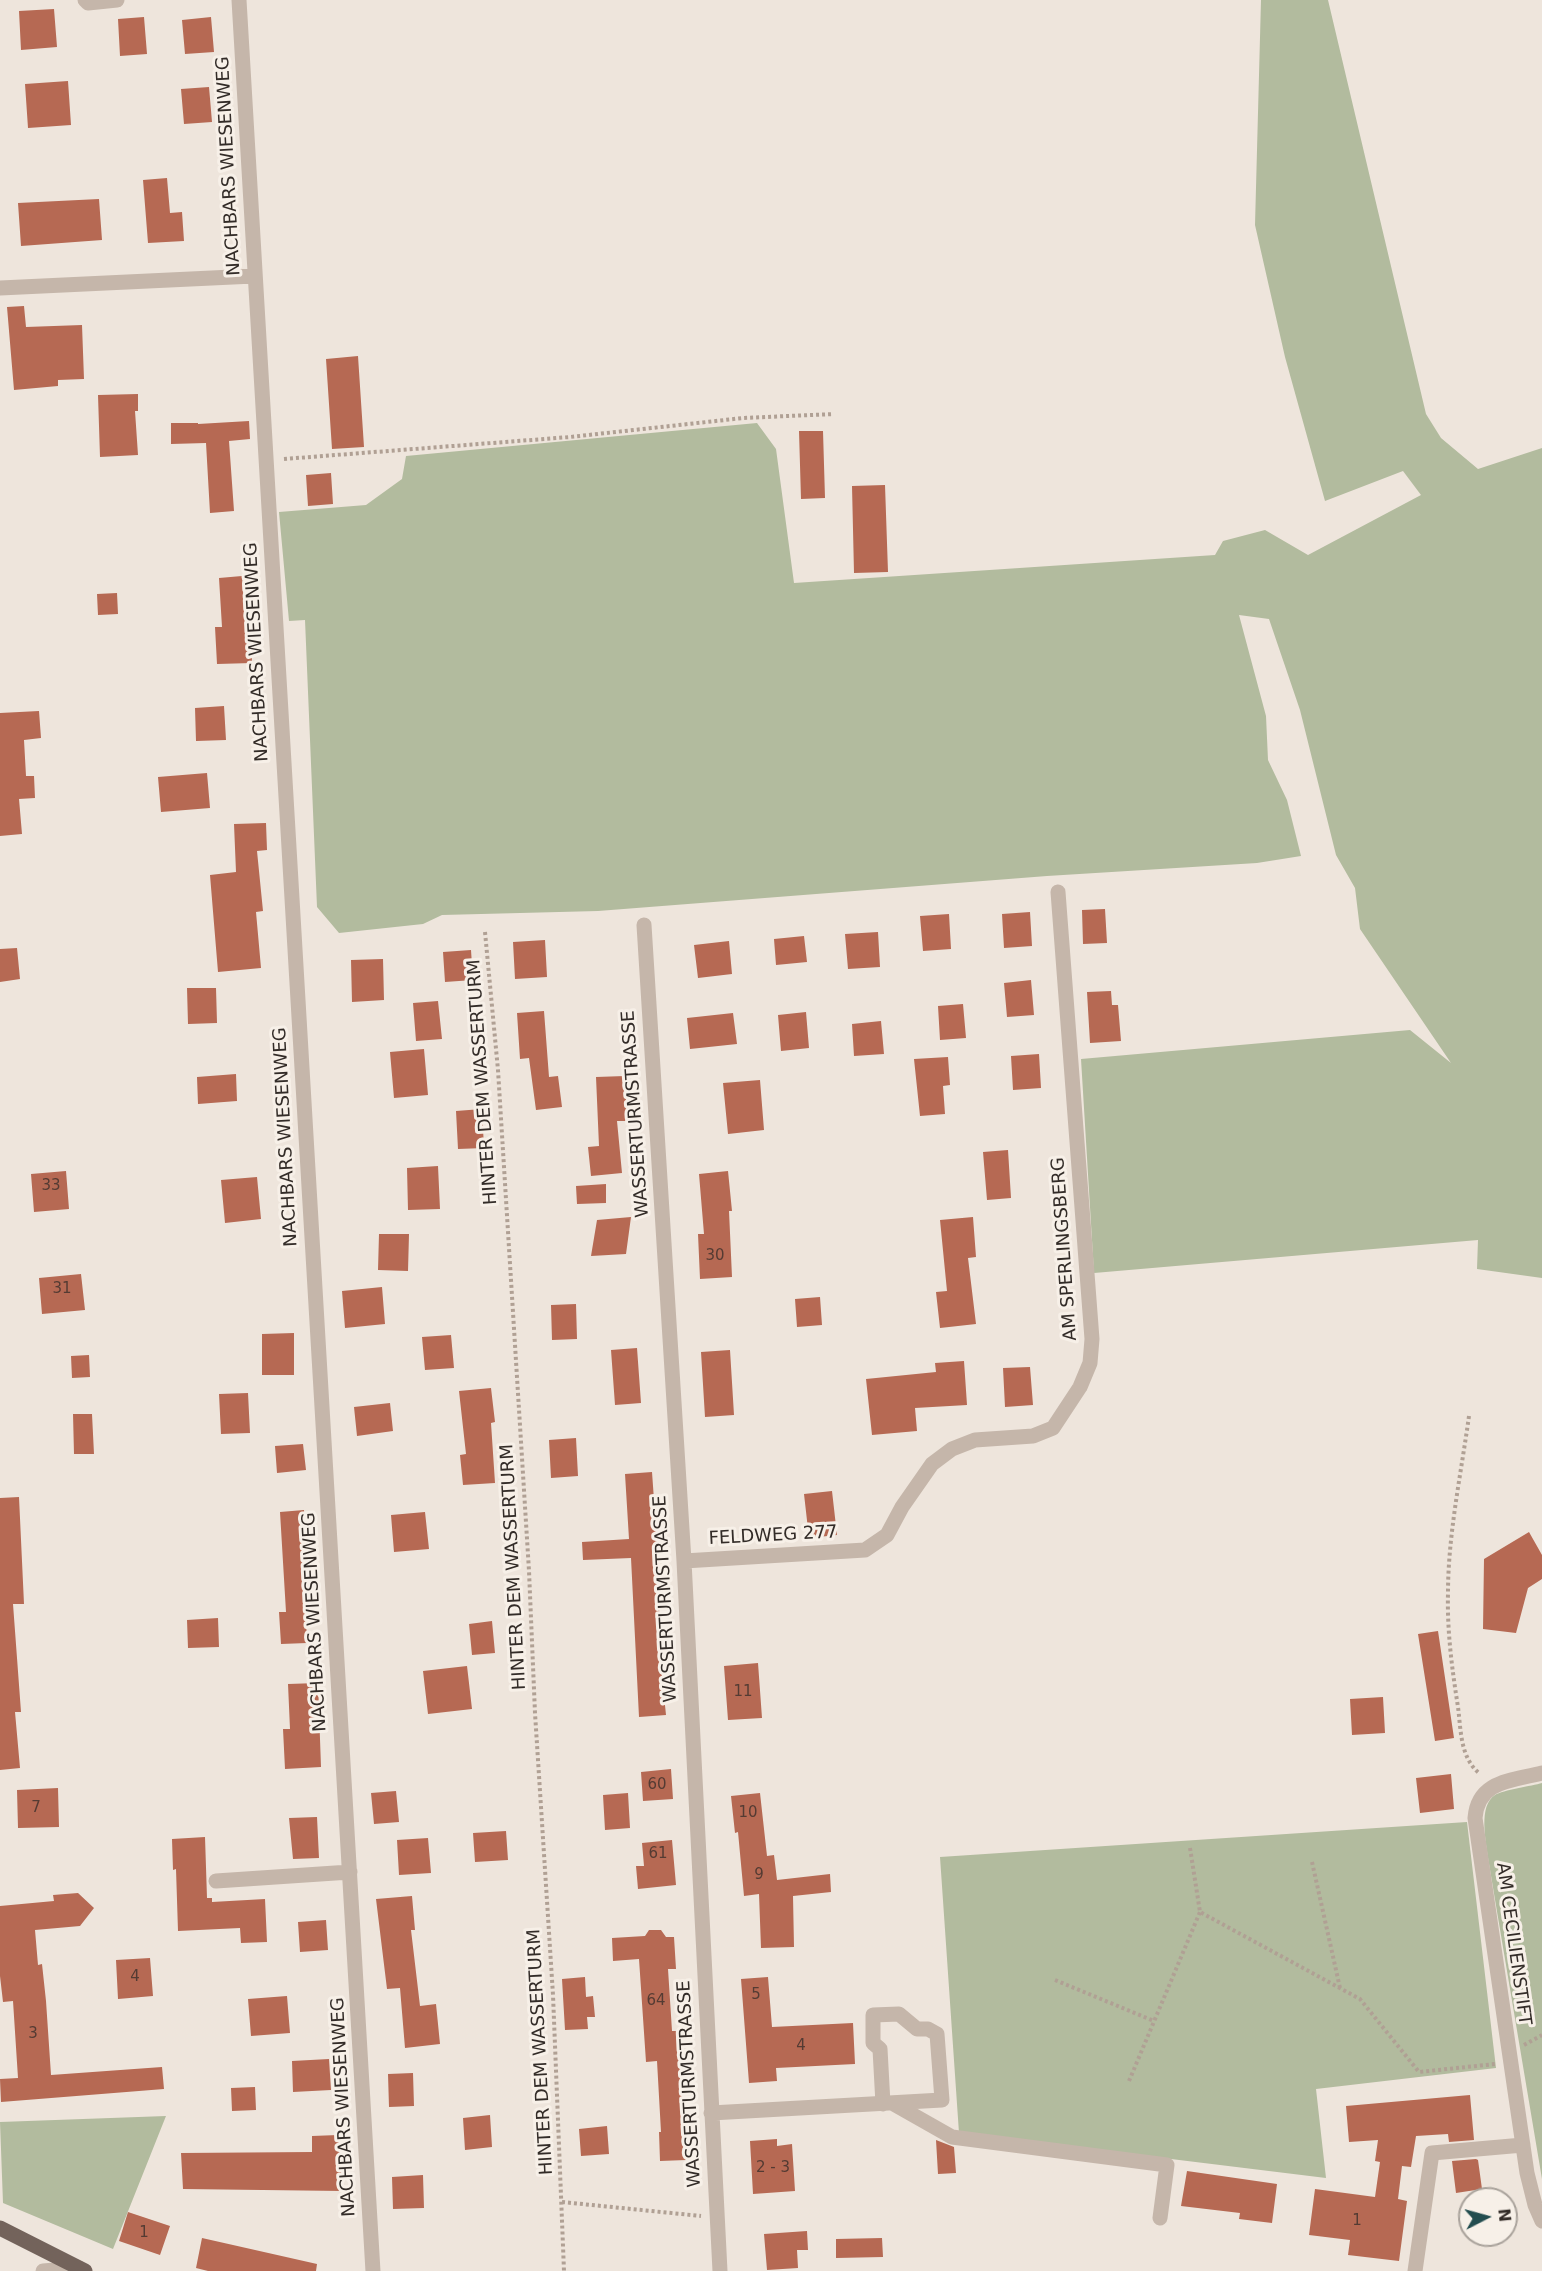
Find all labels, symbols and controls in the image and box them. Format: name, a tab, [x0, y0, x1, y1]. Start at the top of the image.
street label: NACHBARS WIESENWEG	[212, 56, 246, 276]
street label: NACHBARS WIESENWEG	[240, 542, 274, 762]
street label: HINTER DEM WASSERTURM	[464, 958, 502, 1206]
street label: WASSERTURMSTRASSE	[618, 1010, 654, 1218]
street label: NACHBARS WIESENWEG	[269, 1027, 303, 1247]
street label: AM SPERLINGSBERG	[1048, 1156, 1082, 1342]
house number: 33	[41, 1177, 61, 1195]
house number: 30	[705, 1247, 725, 1265]
house number: 31	[52, 1280, 72, 1298]
street label: HINTER DEM WASSERTURM	[497, 1444, 531, 1690]
street label: WASSERTURMSTRASSE	[650, 1495, 682, 1703]
street label: NACHBARS WIESENWEG	[298, 1512, 332, 1732]
street label: FELDWEG 277	[708, 1522, 838, 1550]
house number: 11	[733, 1683, 753, 1701]
house number: 60	[647, 1776, 667, 1794]
house number: 7	[31, 1799, 41, 1817]
house number: 10	[738, 1804, 758, 1822]
house number: 61	[648, 1845, 668, 1863]
street label: AM CECILIENSTIFT	[1491, 1861, 1535, 2027]
house number: 9	[754, 1866, 764, 1884]
street label: HINTER DEM WASSERTURM	[524, 1929, 558, 2175]
house number: 4	[130, 1968, 140, 1986]
street label: WASSERTURMSTRASSE	[674, 1980, 706, 2188]
house number: 5	[751, 1986, 761, 2004]
house number: 64	[646, 1992, 666, 2010]
street label: NACHBARS WIESENWEG	[327, 1997, 361, 2217]
house number: 3	[28, 2025, 38, 2043]
house number: 4	[796, 2037, 806, 2055]
house number: 2 - 3	[756, 2159, 790, 2177]
north arrow	[1458, 2187, 1518, 2247]
text: N	[1494, 2208, 1515, 2223]
house number: 1	[1352, 2212, 1362, 2230]
house number: 1	[139, 2224, 149, 2242]

